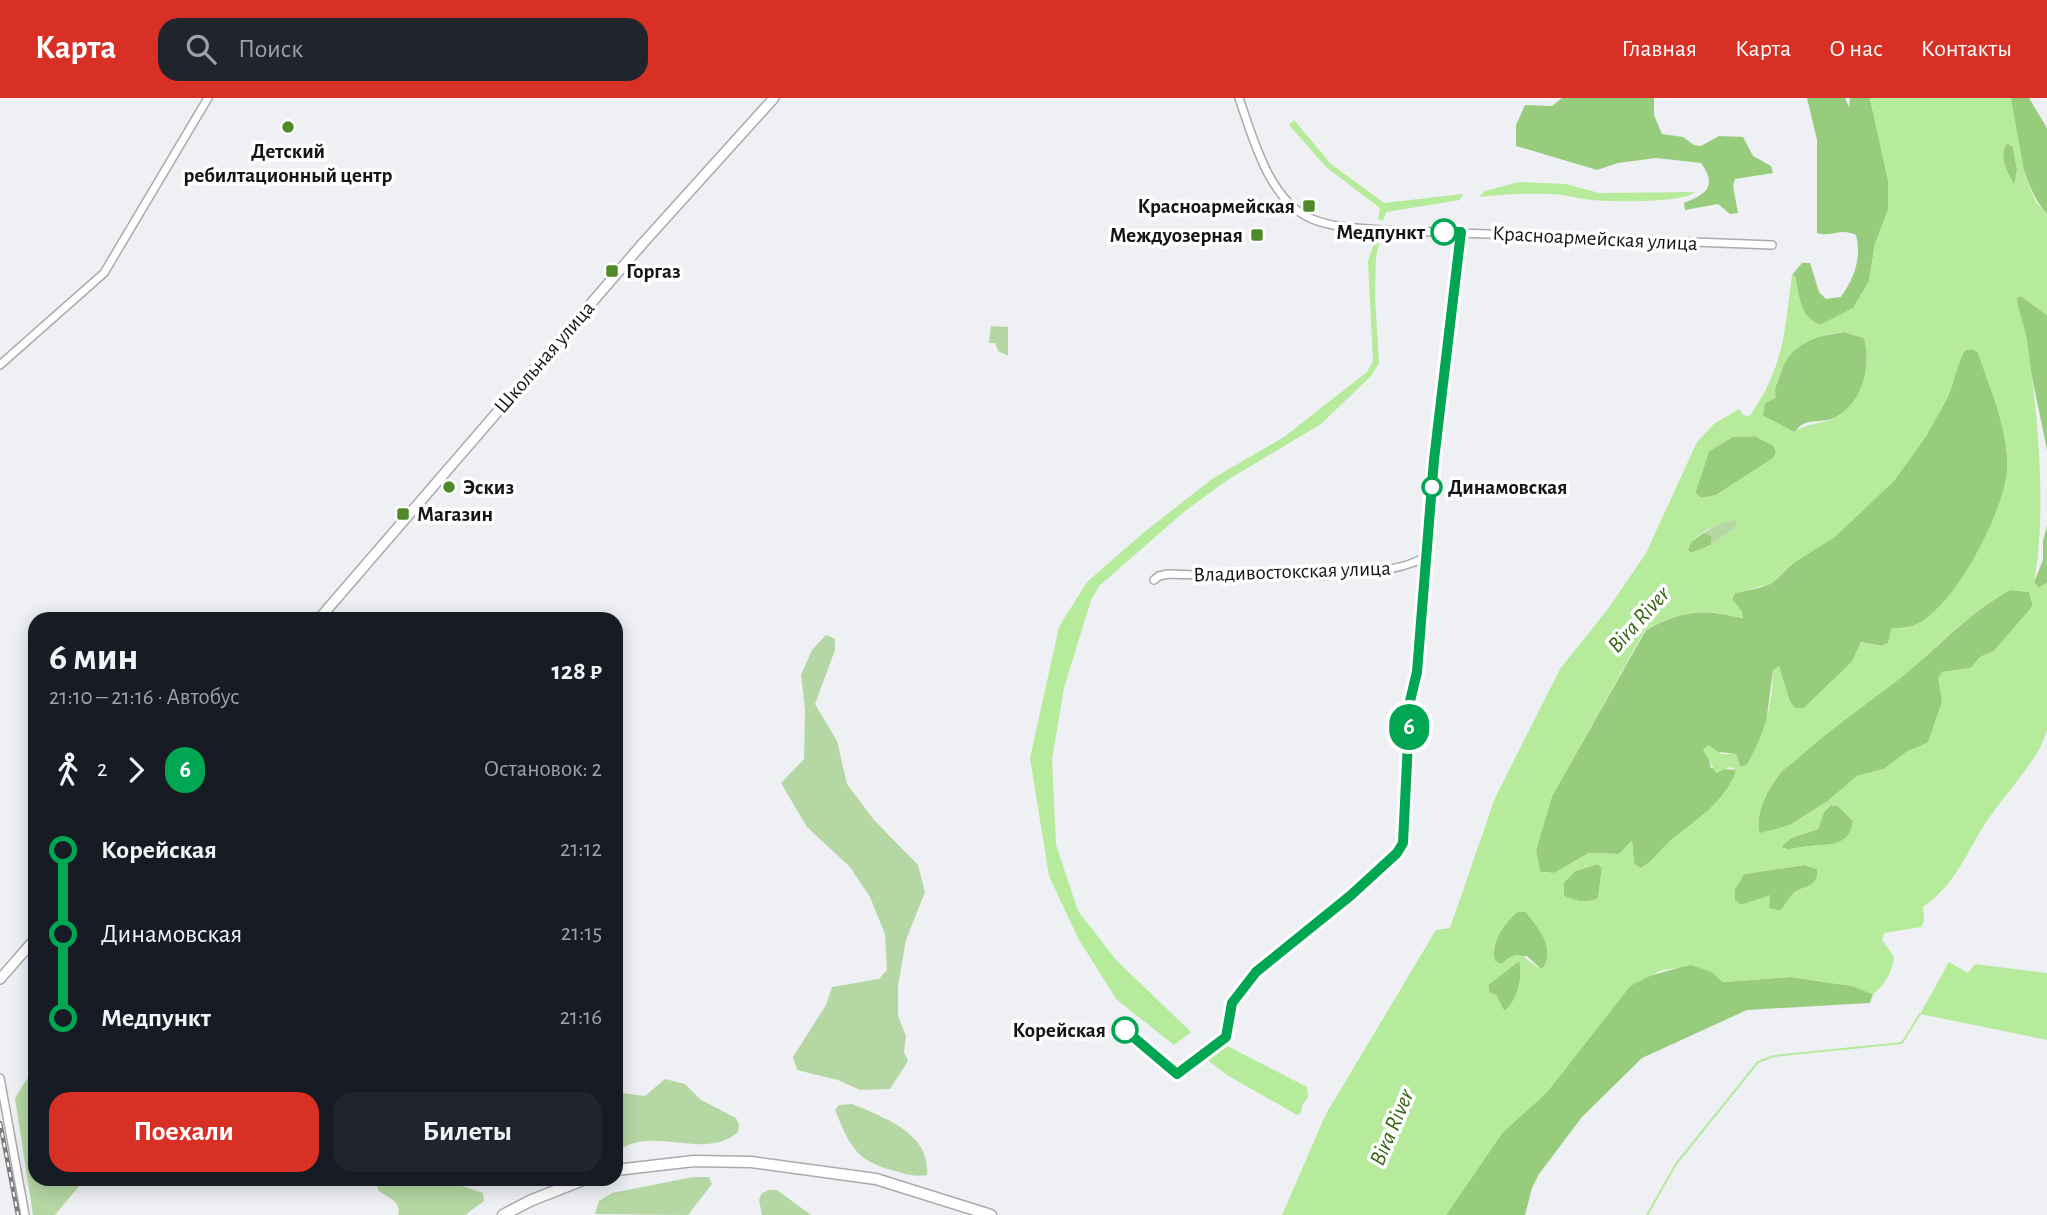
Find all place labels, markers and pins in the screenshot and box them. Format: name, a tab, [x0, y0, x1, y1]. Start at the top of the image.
marker: Детский ребилтационный центр	[280, 119, 296, 135]
place label: Детский ребилтационный центр	[183, 141, 393, 186]
place label: Красноармейская	[1137, 196, 1295, 217]
marker: Красноармейская	[1301, 198, 1317, 214]
marker: Медпункт	[1431, 219, 1457, 245]
place label: Медпункт	[1336, 222, 1426, 243]
place label: Междуозерная	[1109, 225, 1243, 246]
marker: Междуозерная	[1249, 227, 1265, 243]
place label: Горгаз	[626, 261, 681, 282]
marker: Горгаз	[604, 263, 620, 279]
place label: Эскиз	[463, 477, 514, 498]
marker: Динамовская	[1422, 477, 1442, 497]
place label: Динамовская	[1448, 477, 1567, 498]
marker: Эскиз	[441, 479, 457, 495]
place label: Магазин	[417, 504, 493, 525]
marker: Магазин	[395, 506, 411, 522]
marker: Корейская	[1112, 1017, 1138, 1043]
place label: Корейская	[1012, 1020, 1106, 1041]

